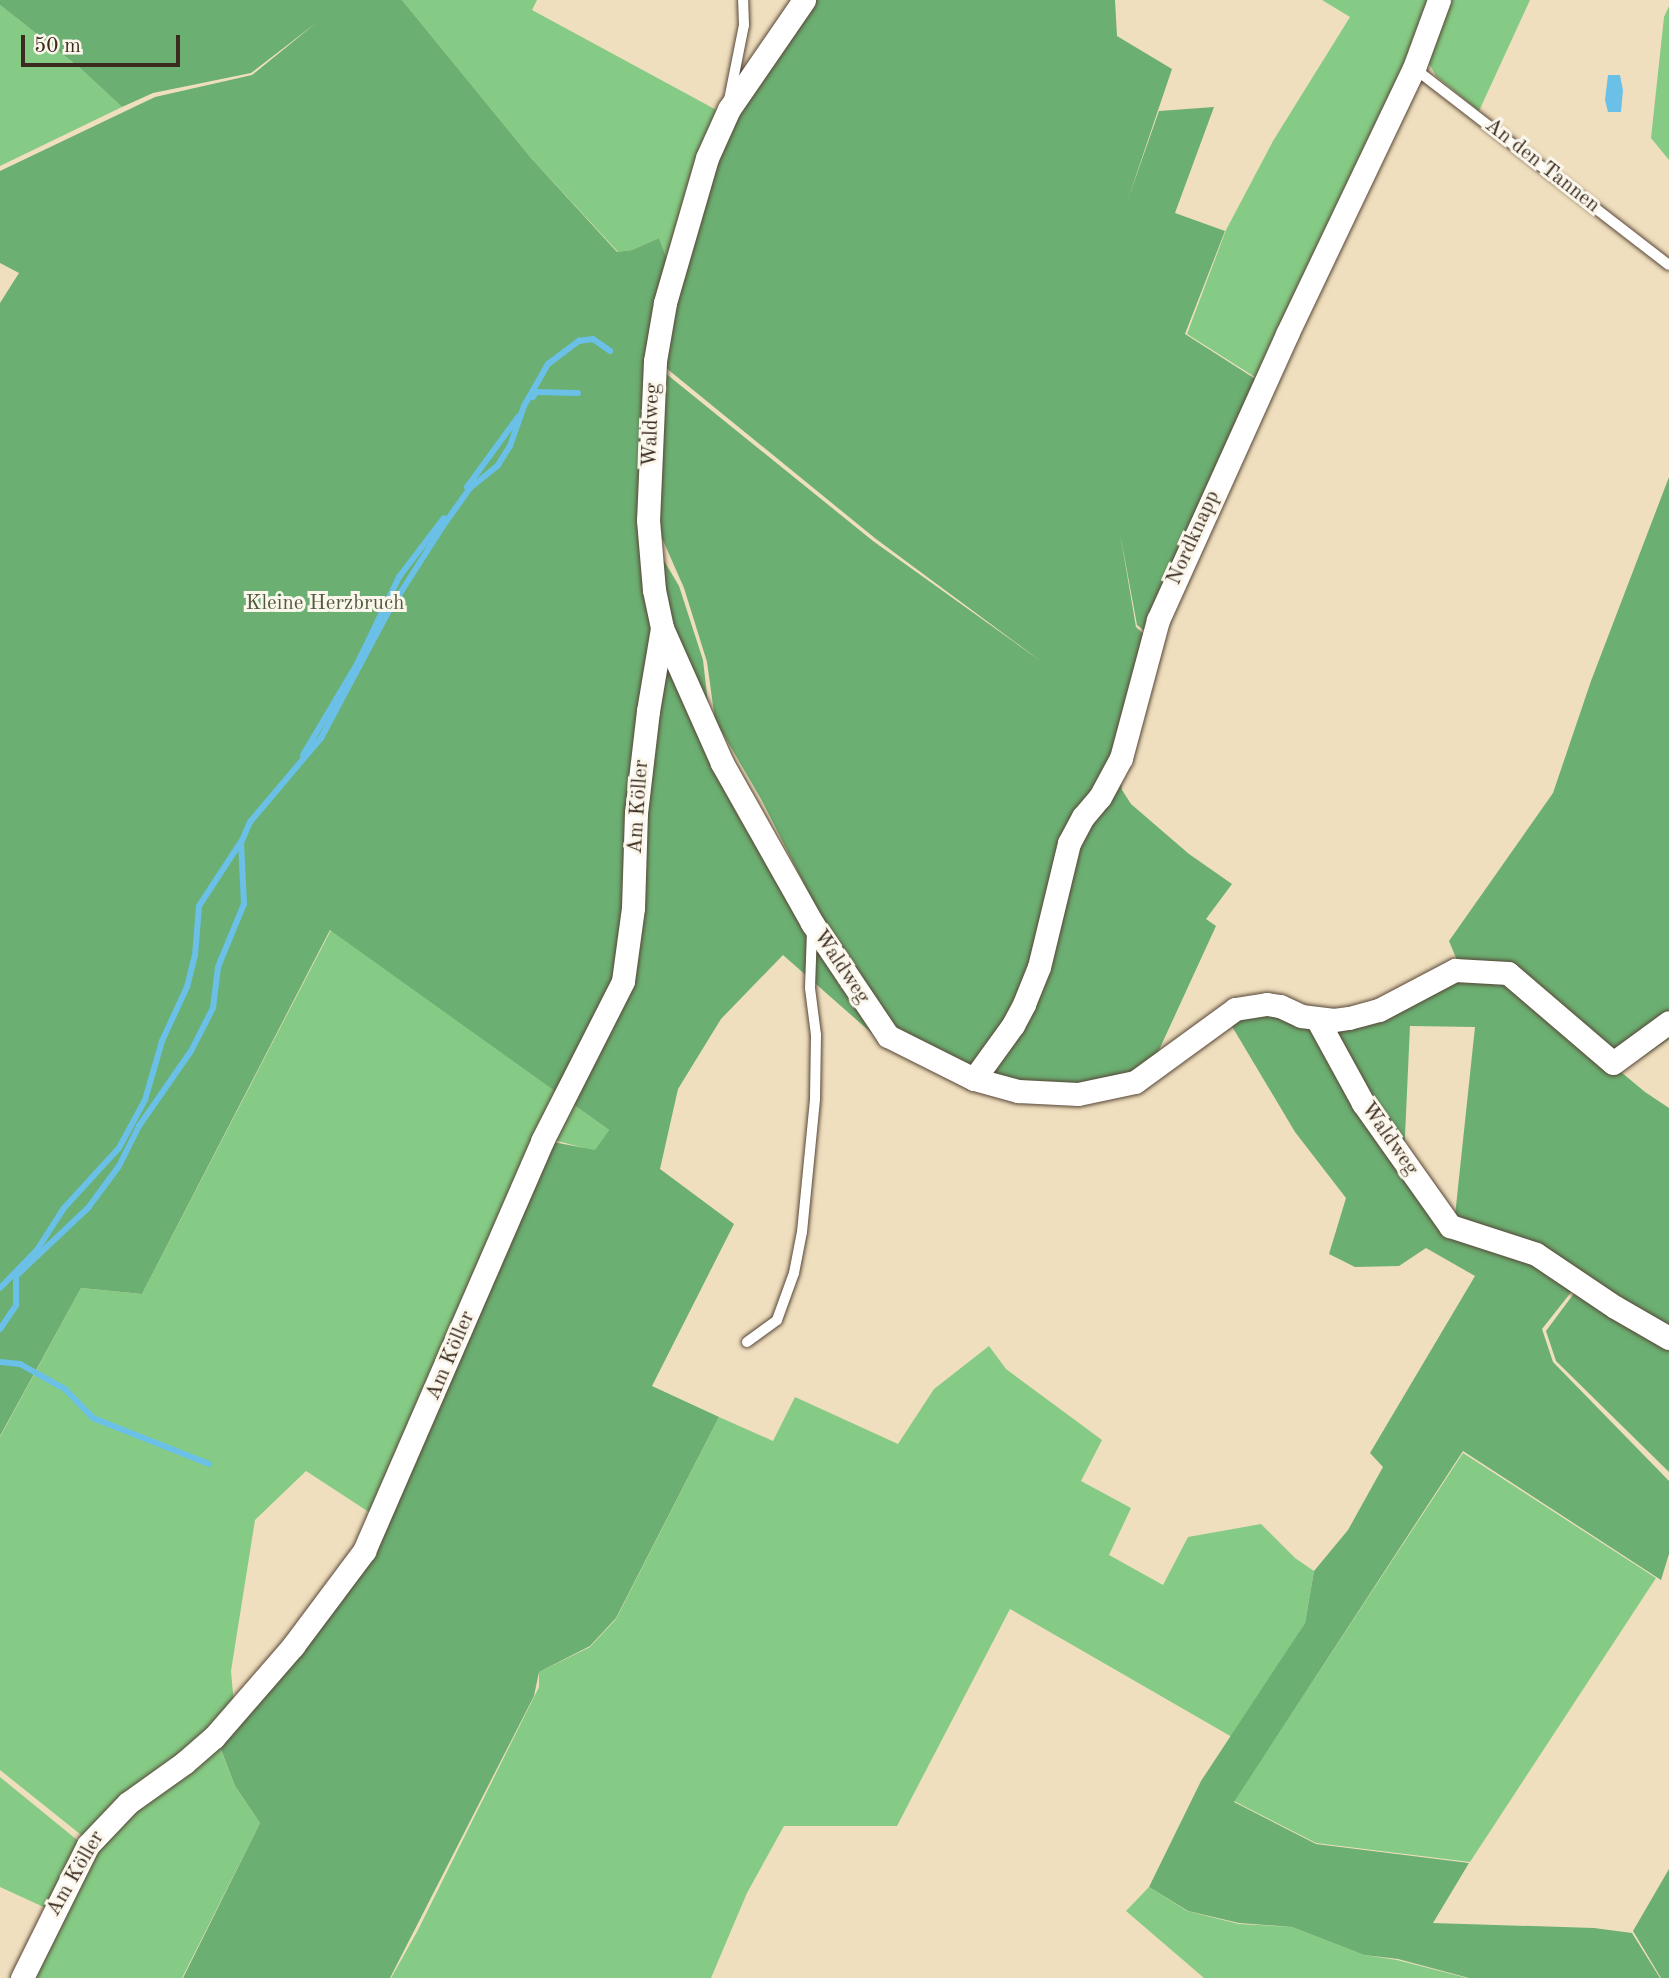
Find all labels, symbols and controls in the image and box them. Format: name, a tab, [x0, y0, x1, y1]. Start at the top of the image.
scale bar	[24, 21, 184, 65]
text: 50 m	[34, 36, 81, 57]
street label: An den Tannen	[1479, 113, 1605, 219]
street label: Waldweg	[638, 383, 666, 467]
street label: Nordknapp	[1162, 487, 1226, 589]
park label: Kleine Herzbruch	[246, 591, 404, 617]
street label: Am Köller	[623, 759, 655, 855]
street label: Waldweg	[807, 925, 875, 1009]
street label: Waldweg	[1355, 1097, 1423, 1181]
street label: Am Köller	[421, 1308, 481, 1404]
street label: Am Köller	[41, 1827, 111, 1921]

